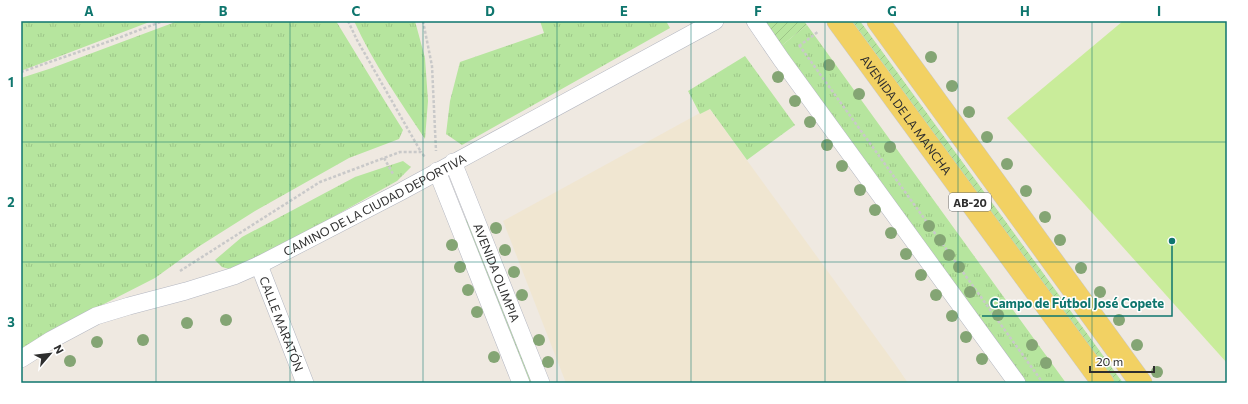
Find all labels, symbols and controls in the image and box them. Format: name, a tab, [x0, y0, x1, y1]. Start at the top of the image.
text: A	[84, 3, 94, 19]
text: B	[219, 3, 228, 19]
text: C	[352, 3, 361, 19]
text: D	[485, 3, 495, 19]
text: E	[620, 3, 628, 19]
text: F	[754, 3, 762, 19]
text: G	[887, 3, 897, 19]
text: H	[1020, 3, 1030, 19]
text: I	[1157, 3, 1161, 19]
street label: AVENIDA DE LA MANCHA	[858, 52, 955, 177]
text: 1	[8, 74, 14, 90]
street label: CAMINO DE LA CIUDAD DEPORTIVA	[281, 151, 468, 258]
road number: AB-20	[949, 193, 991, 211]
text: 2	[7, 194, 15, 210]
street label: AVENIDA OLIMPIA	[471, 221, 523, 324]
street label: CALLE MARATÓN	[257, 274, 307, 373]
callout: Campo de Fútbol José Copete	[982, 291, 1172, 316]
text: Campo de Fútbol José Copete	[990, 295, 1164, 311]
text: 3	[7, 314, 15, 330]
north arrow	[30, 334, 70, 374]
text: N	[52, 342, 67, 356]
scale bar	[1090, 348, 1154, 374]
text: 20 m	[1096, 354, 1123, 368]

